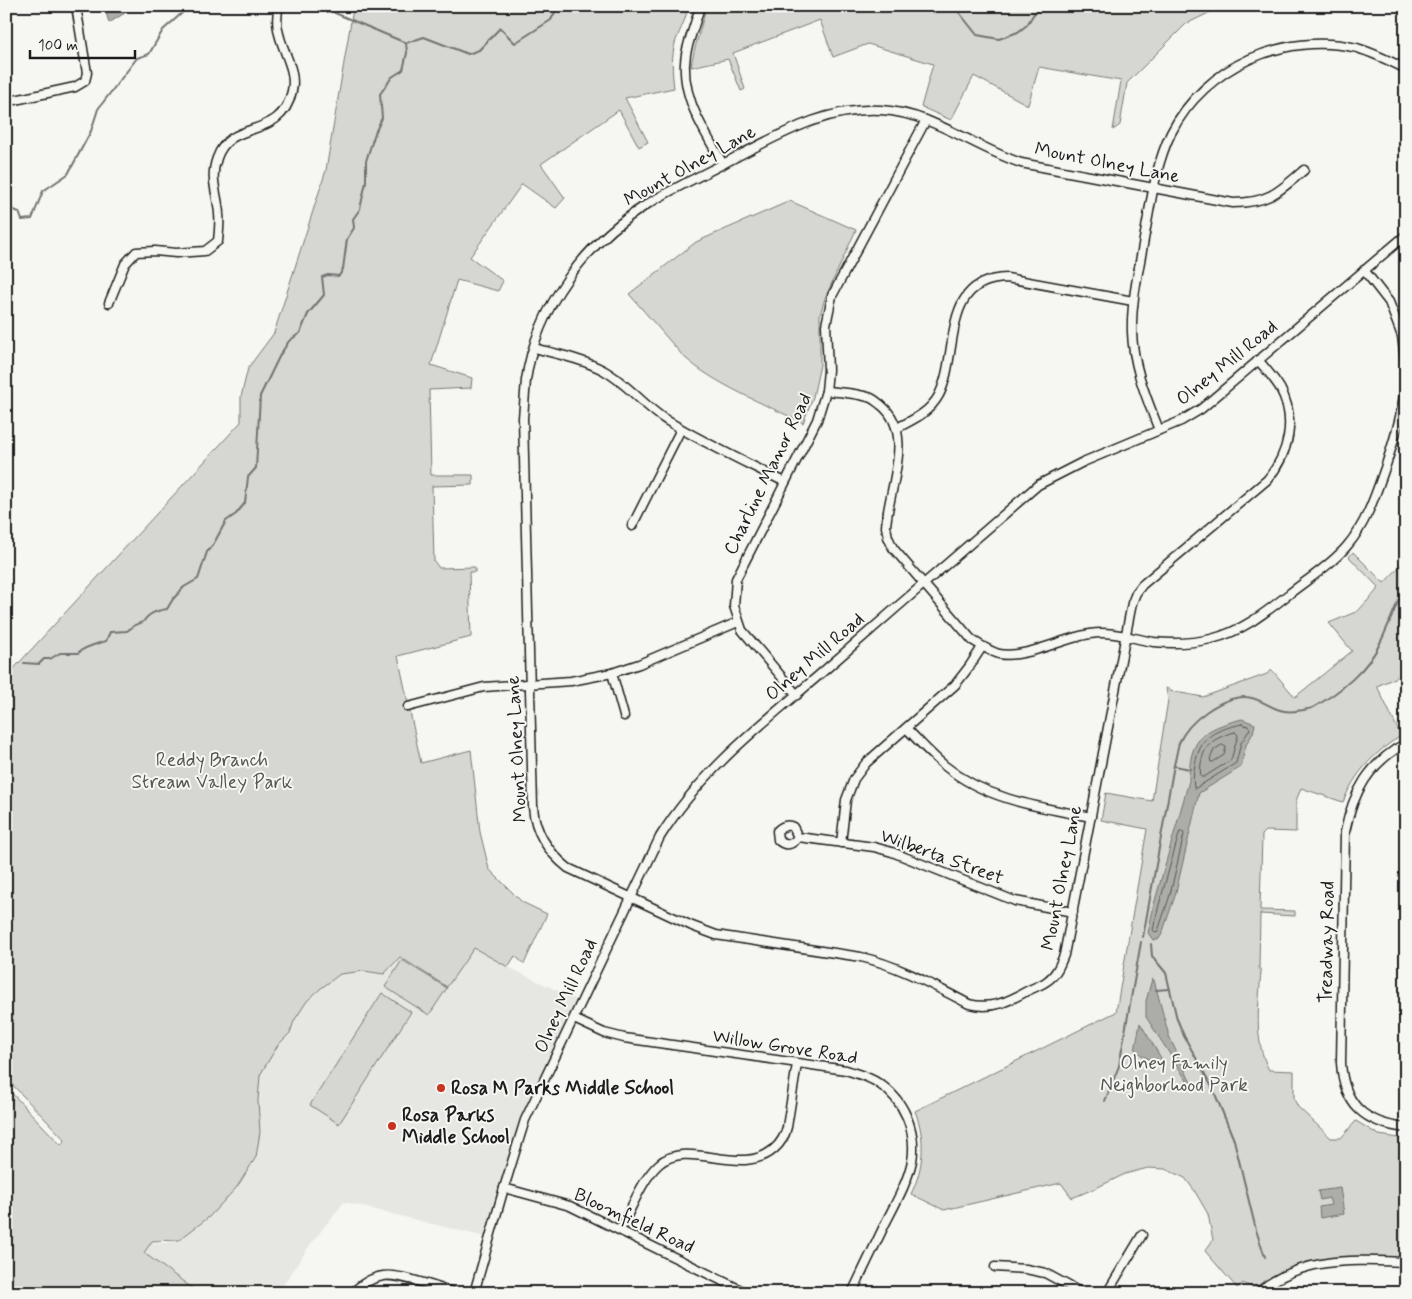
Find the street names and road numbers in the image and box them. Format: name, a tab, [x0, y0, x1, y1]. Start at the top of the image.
street label: Mount Olney Lane	[620, 119, 760, 213]
street label: Mount Olney Lane	[1032, 137, 1182, 189]
street label: Olney Mill Road	[1171, 314, 1283, 412]
street label: Charline Manor Road	[718, 389, 818, 559]
street label: Olney Mill Road	[760, 607, 870, 707]
street label: Mount Olney Lane	[501, 675, 533, 823]
street label: Mount Olney Lane	[1036, 803, 1088, 953]
street label: Wilberta Street	[877, 823, 1007, 891]
street label: Treadway Road	[1313, 881, 1341, 1003]
street label: Olney Mill Road	[529, 935, 603, 1057]
street label: Willow Grove Road	[711, 1023, 859, 1071]
street label: Bloomfield Road	[570, 1182, 698, 1260]

